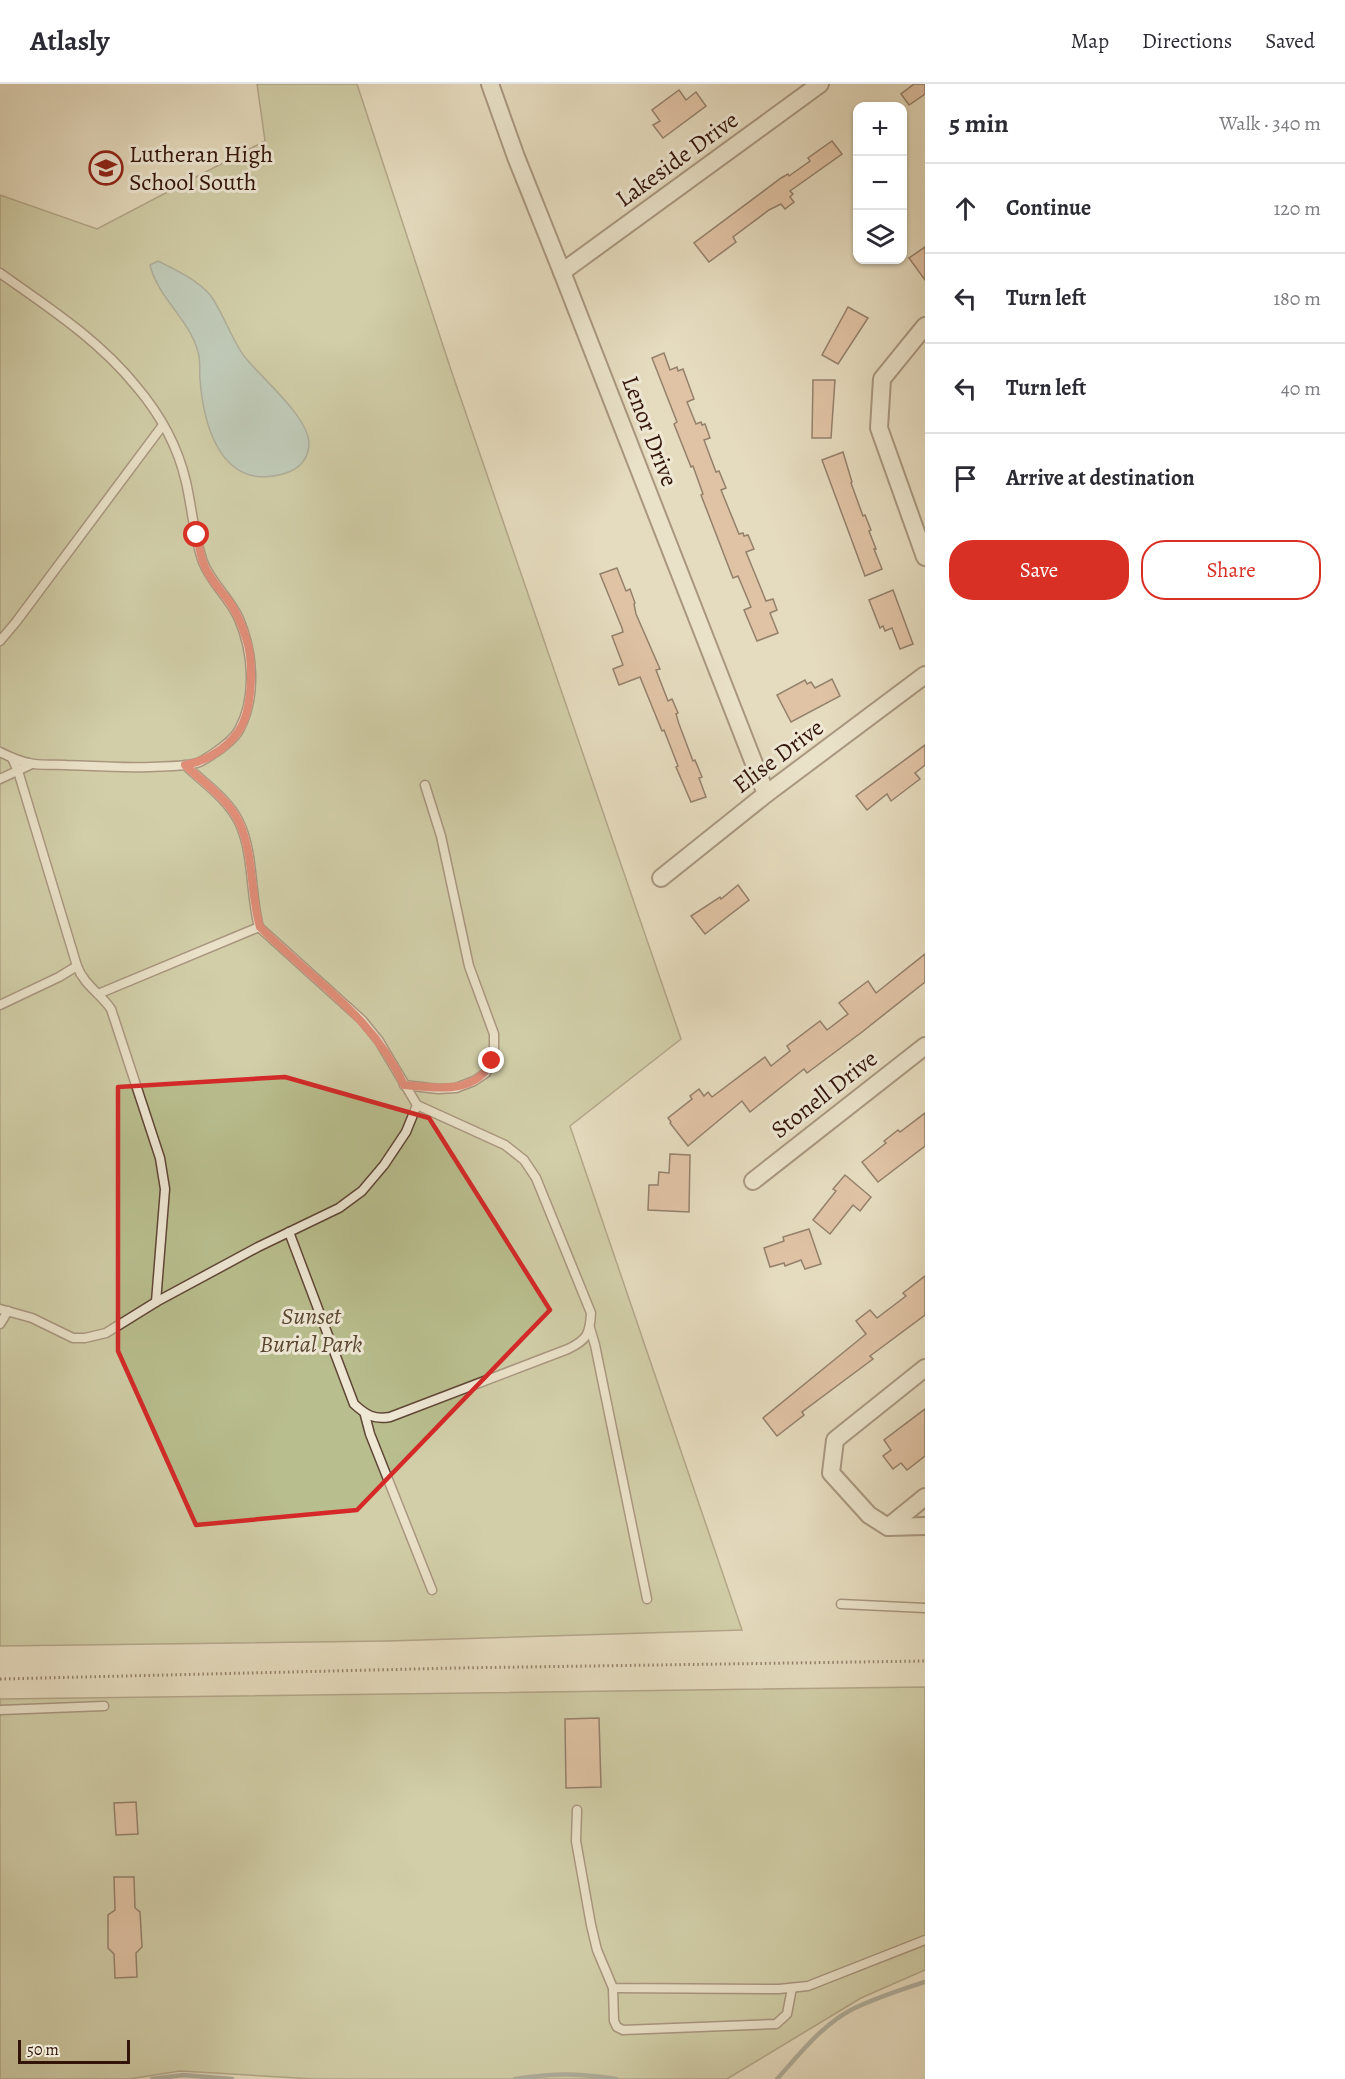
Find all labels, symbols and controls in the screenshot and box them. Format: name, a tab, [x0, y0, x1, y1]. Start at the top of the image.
text: Atlasly	[30, 22, 109, 60]
text: Map	[1071, 27, 1109, 55]
text: Directions	[1142, 27, 1232, 55]
text: Saved	[1265, 27, 1315, 55]
map controls	[853, 102, 907, 264]
button: +	[853, 102, 907, 156]
street label: Lakeside Drive	[609, 104, 745, 214]
text: 5 min	[949, 106, 1009, 141]
text: Walk · 340 m	[1219, 110, 1321, 137]
place label: Lutheran High School South	[129, 138, 273, 198]
school or university icon: Lutheran High School South	[88, 150, 124, 186]
button: −	[853, 156, 907, 210]
icon: ahead	[949, 192, 982, 225]
text: Continue	[1006, 193, 1091, 223]
text: 120 m	[1273, 195, 1321, 222]
button: layers	[853, 210, 907, 264]
icon: left	[949, 282, 982, 315]
text: Turn left	[1006, 283, 1086, 313]
text: 180 m	[1273, 285, 1321, 312]
street label: Lenor Drive	[614, 371, 686, 491]
icon: left	[949, 372, 982, 405]
text: Turn left	[1006, 373, 1086, 403]
text: 40 m	[1281, 375, 1321, 402]
icon: arrive	[949, 462, 982, 495]
text: Arrive at destination	[1006, 463, 1195, 493]
route start	[183, 521, 209, 547]
button: Save	[949, 540, 1129, 600]
button: Share	[1141, 540, 1321, 600]
street label: Elise Drive	[726, 711, 830, 801]
street label: Stonell Drive	[764, 1042, 884, 1146]
route end	[478, 1047, 504, 1073]
park label: Sunset Burial Park	[260, 1300, 363, 1360]
scale bar	[18, 2037, 130, 2064]
text: 50 m	[27, 2039, 59, 2061]

